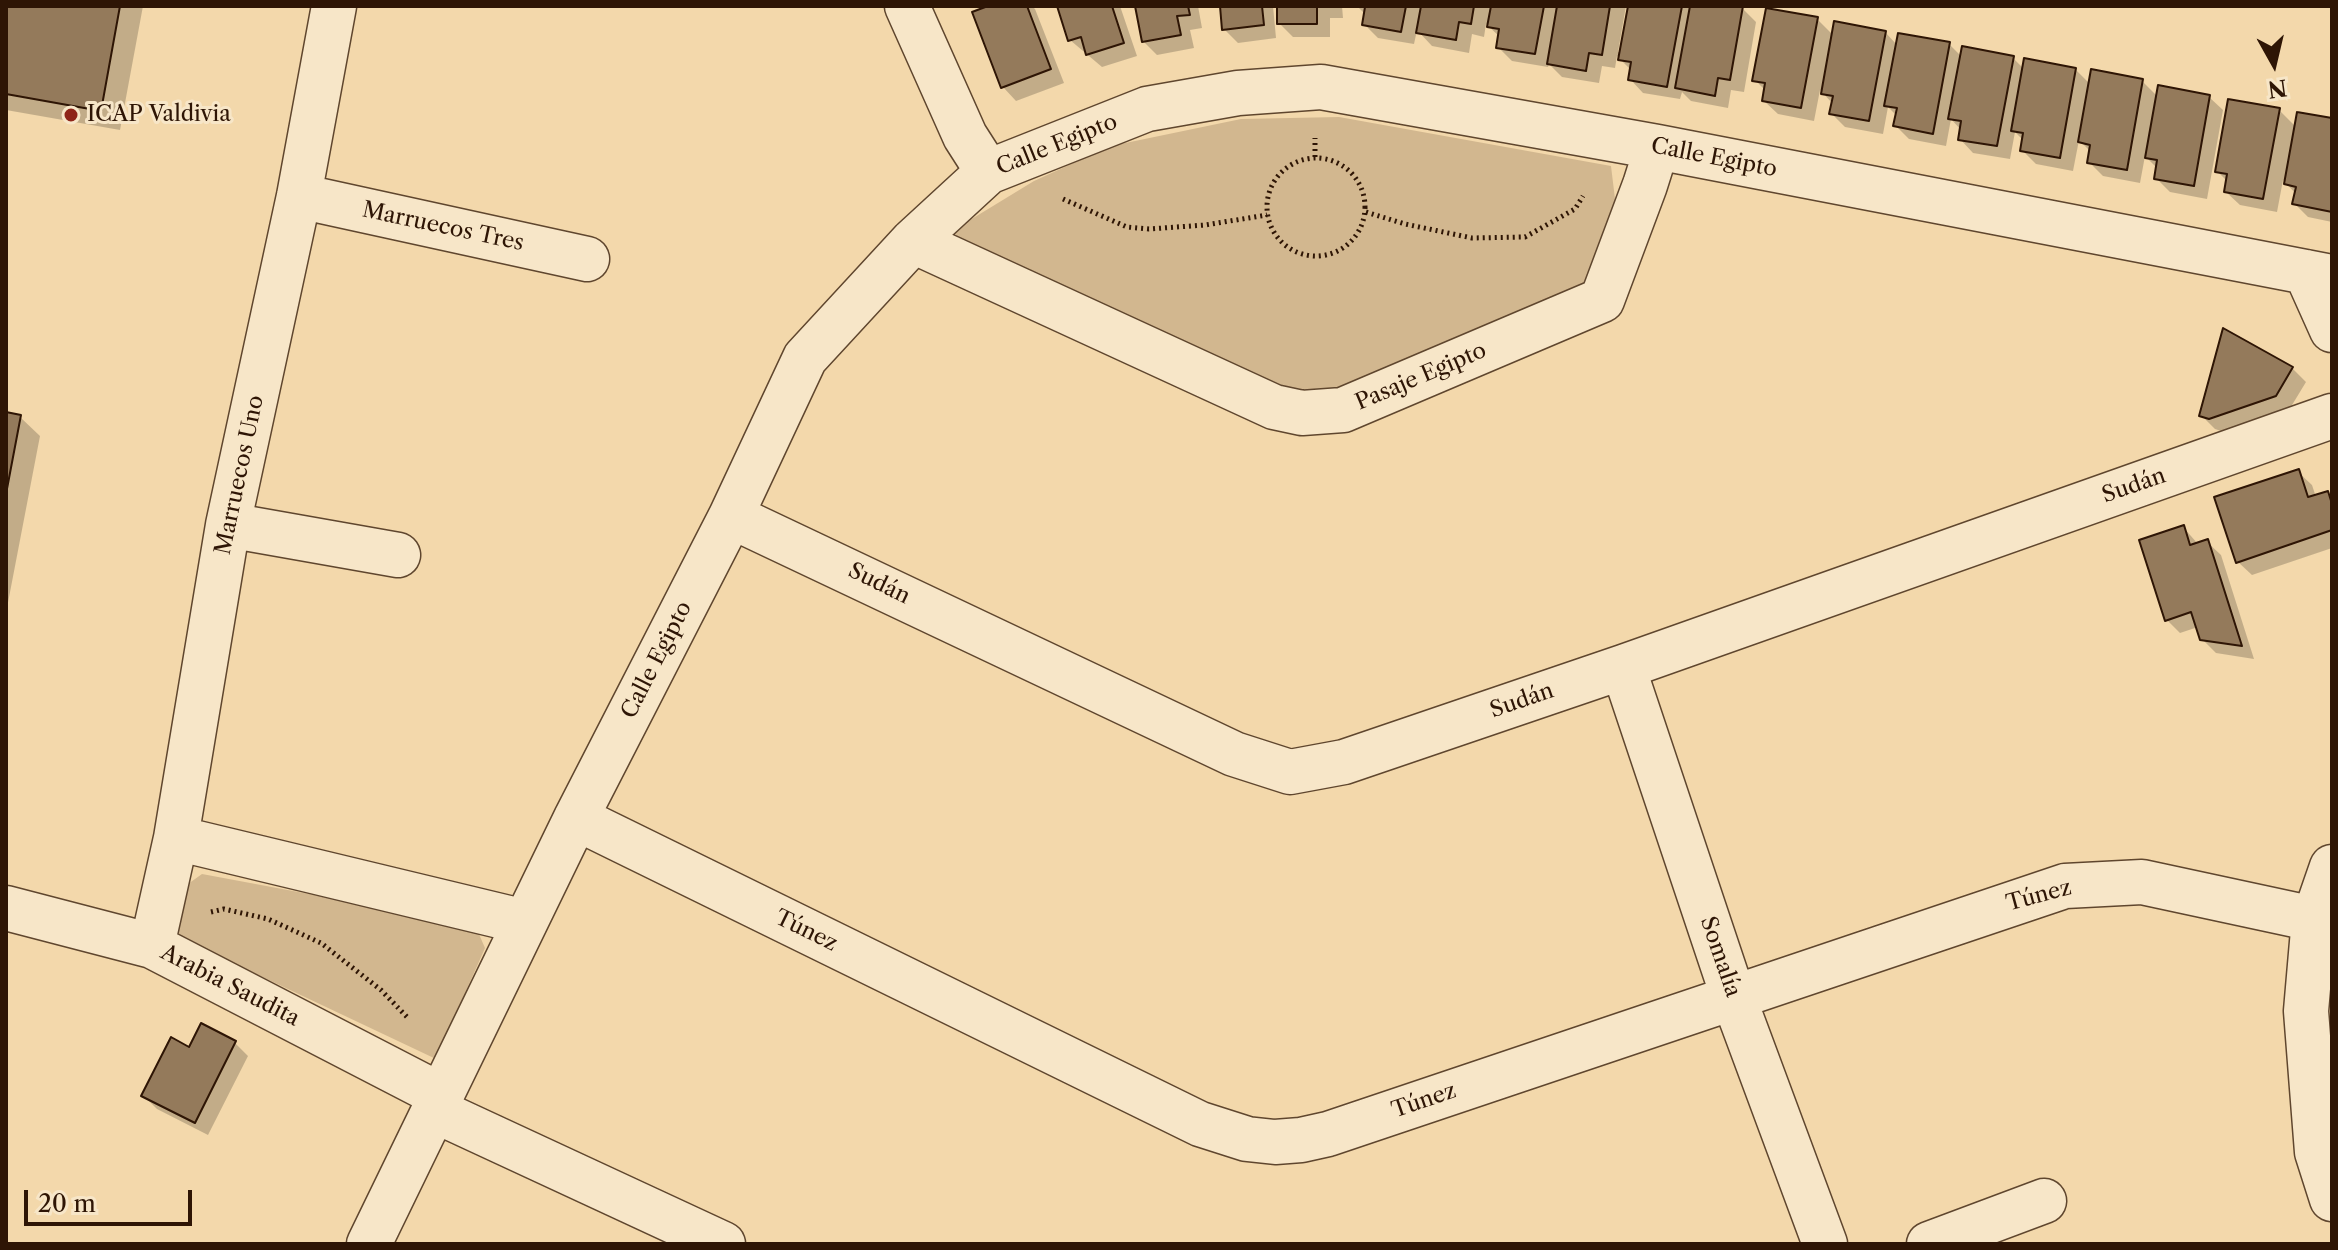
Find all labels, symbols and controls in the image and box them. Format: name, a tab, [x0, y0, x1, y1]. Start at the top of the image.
north arrow	[2234, 24, 2314, 104]
text: N	[2266, 74, 2289, 103]
place label: ICAP Valdivia	[87, 102, 231, 128]
marker: ICAP Valdivia	[62, 106, 80, 124]
street label: Calle Egipto	[993, 109, 1121, 181]
street label: Calle Egipto	[1649, 133, 1779, 183]
street label: Marruecos Tres	[360, 197, 526, 257]
street label: Pasaje Egipto	[1352, 338, 1490, 416]
street label: Marruecos Uno	[210, 393, 270, 557]
street label: Sudán	[2099, 463, 2169, 509]
street label: Sudán	[844, 558, 914, 610]
street label: Calle Egipto	[616, 597, 698, 723]
street label: Sudán	[1487, 678, 1557, 724]
street label: Túnez	[2004, 875, 2074, 917]
street label: Túnez	[770, 905, 842, 957]
street label: Somalía	[1694, 913, 1746, 1001]
street label: Arabia Saudita	[156, 940, 304, 1032]
street label: Túnez	[1388, 1078, 1460, 1124]
scale bar	[28, 1174, 196, 1224]
text: 20 m	[38, 1189, 96, 1218]

